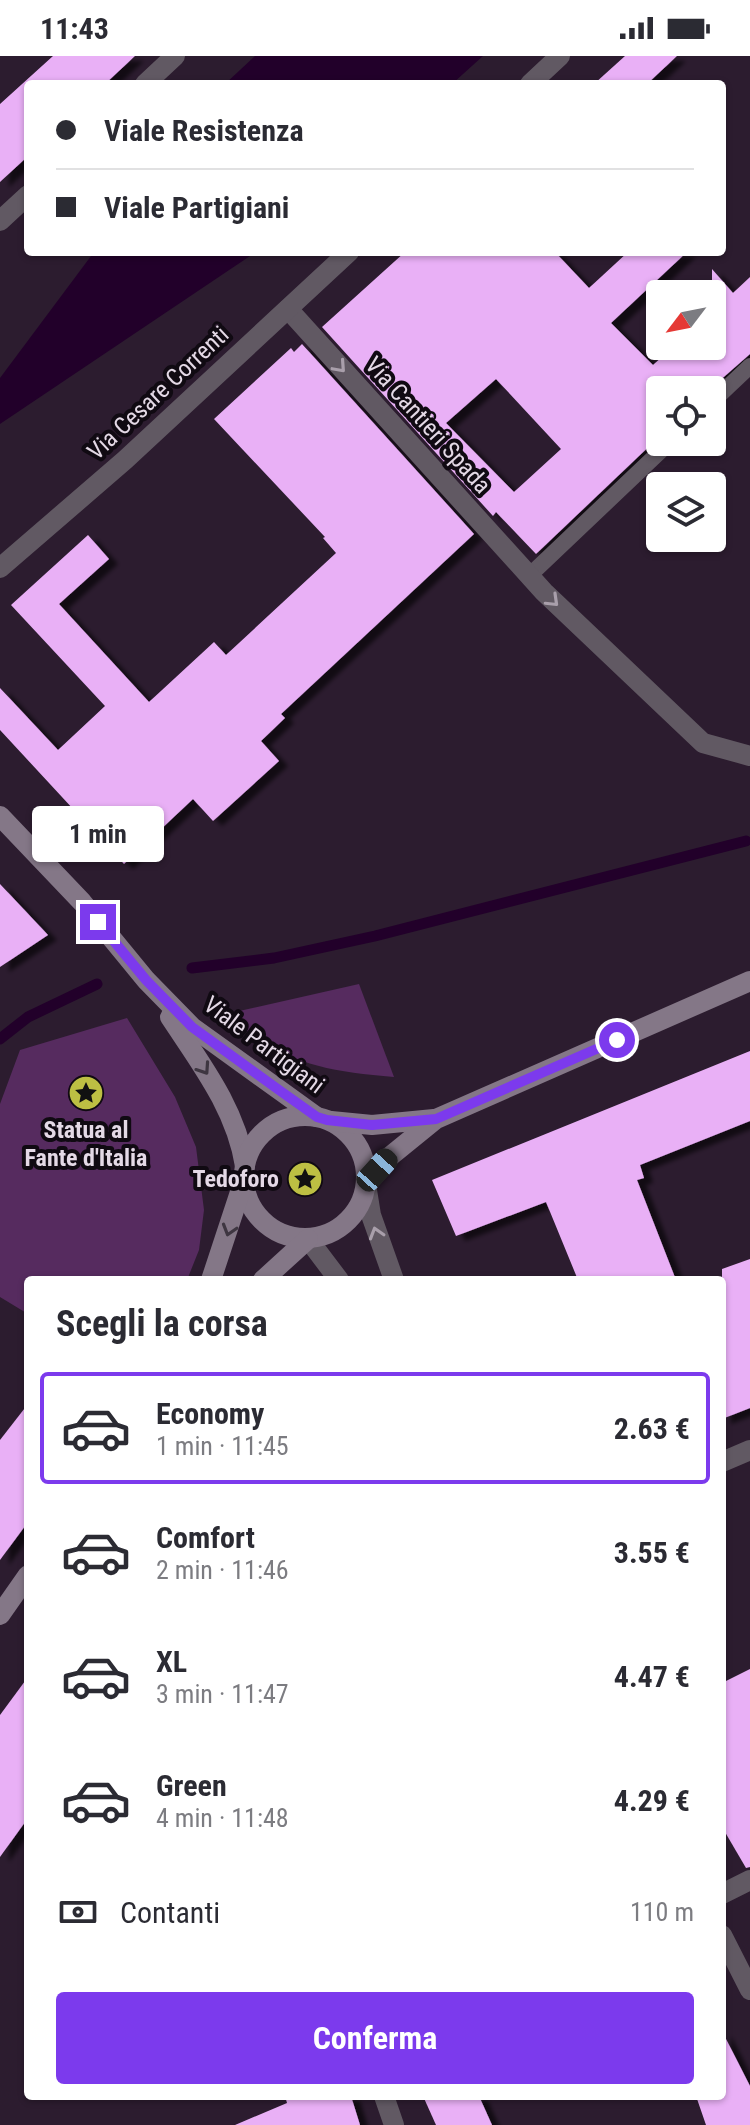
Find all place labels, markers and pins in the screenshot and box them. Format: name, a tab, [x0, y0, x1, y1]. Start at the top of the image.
place icon: Statua al Fante d'Italia	[67, 1074, 105, 1112]
place label: Statua al Fante d'Italia	[25, 1116, 147, 1172]
place icon: Tedoforo	[286, 1160, 324, 1198]
place label: Tedoforo	[192, 1165, 279, 1193]

